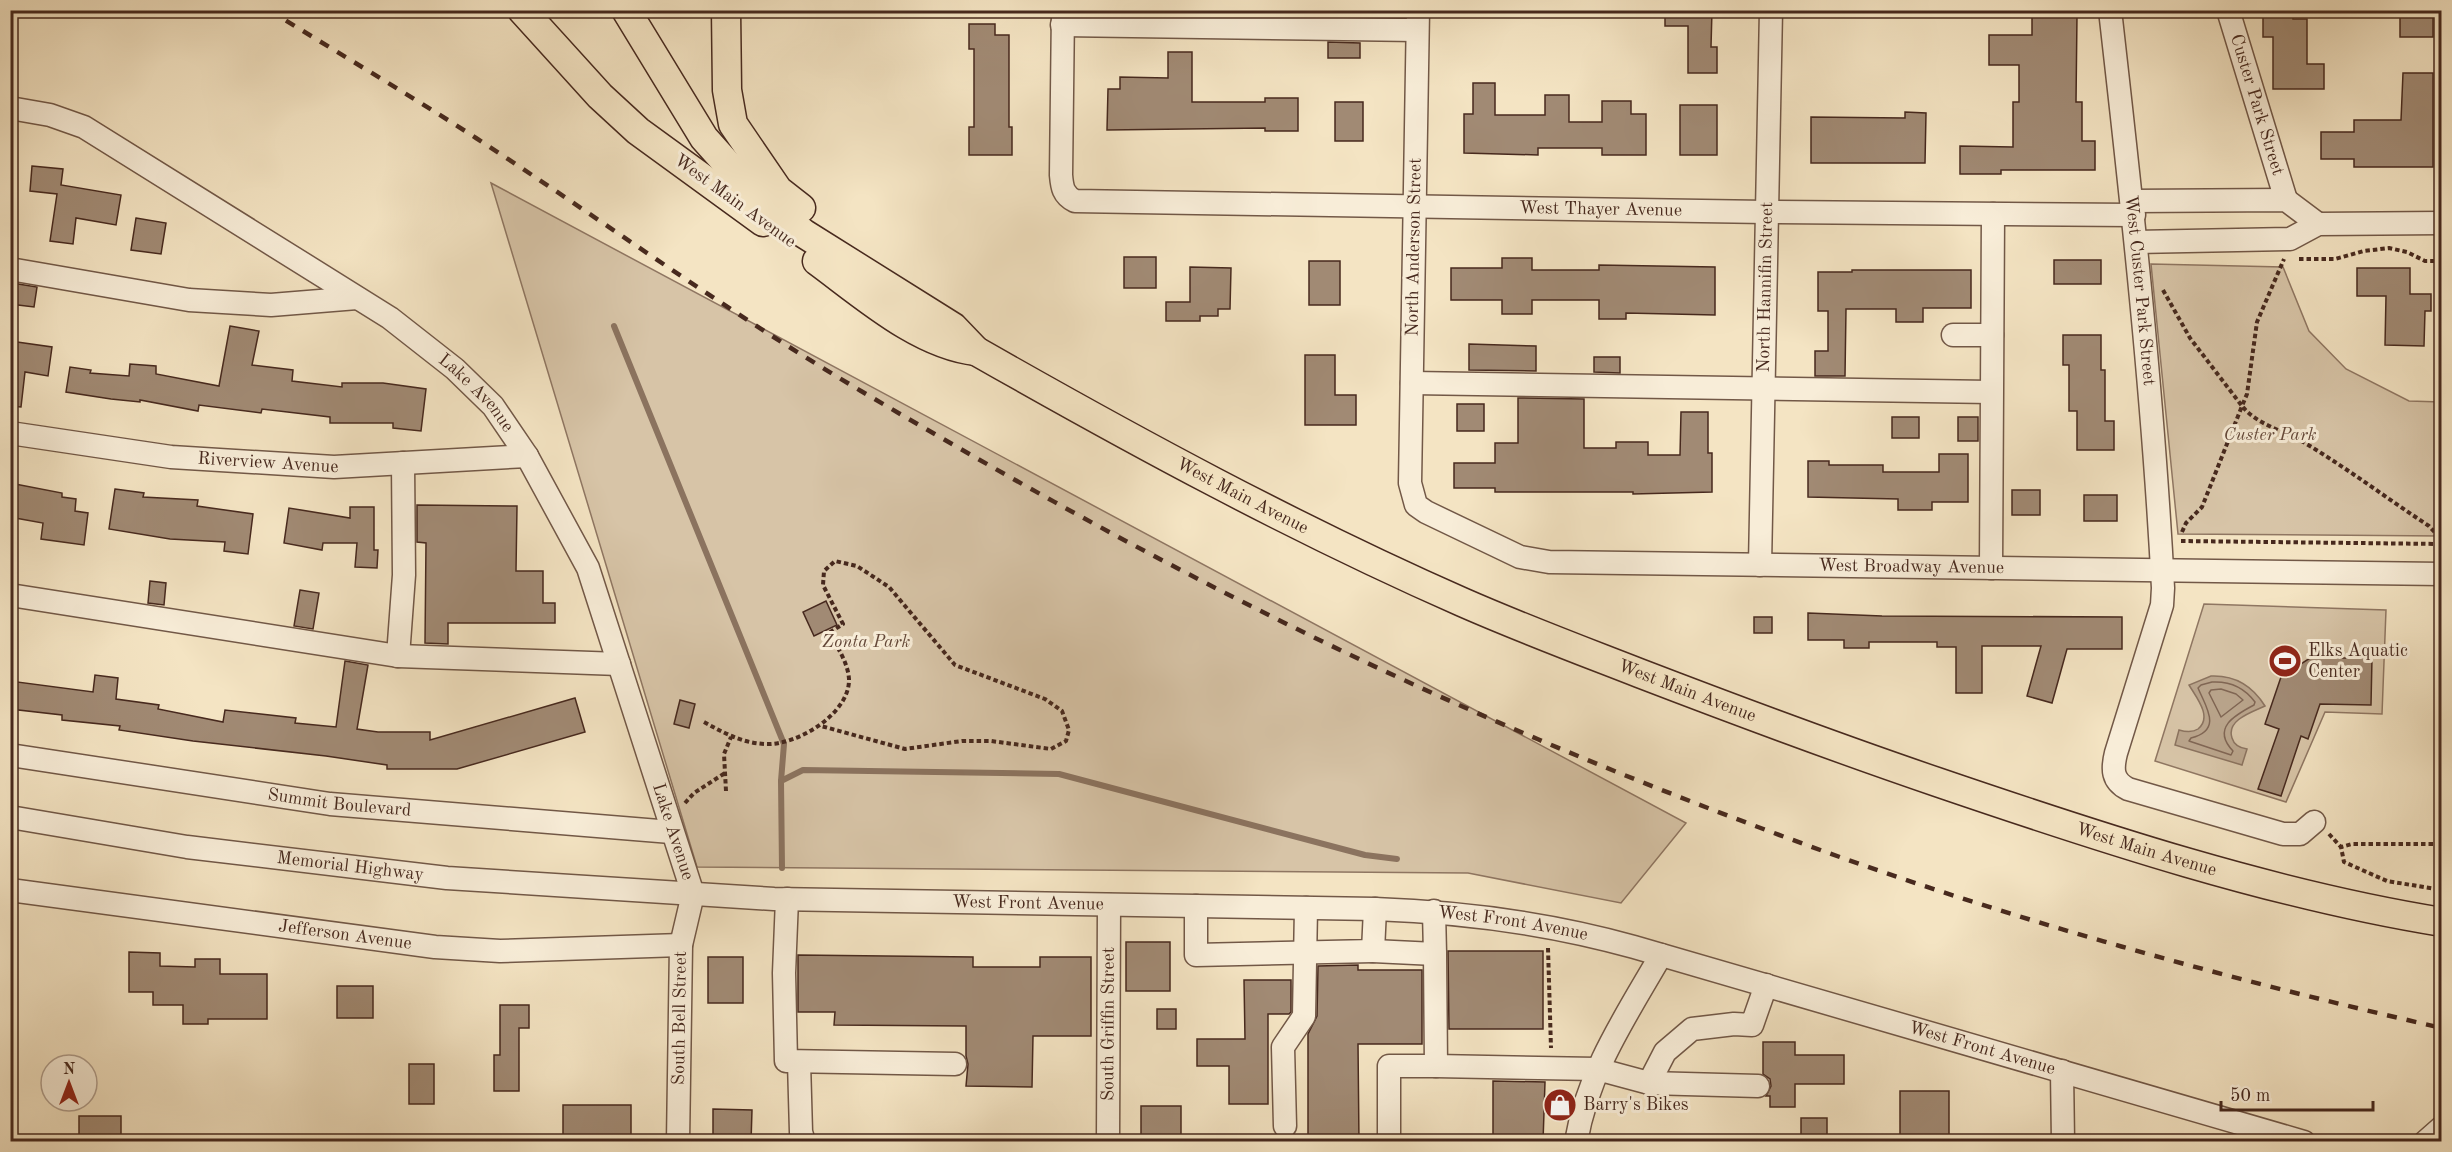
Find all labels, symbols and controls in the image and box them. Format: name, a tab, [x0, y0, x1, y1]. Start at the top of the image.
street label: Custer Park Street	[2227, 32, 2287, 177]
street label: West Main Avenue	[671, 151, 799, 251]
street label: North Anderson Street	[1403, 157, 1425, 337]
street label: West Custer Park Street	[2122, 194, 2158, 386]
street label: West Thayer Avenue	[1519, 199, 1682, 220]
street label: North Hannifin Street	[1755, 201, 1776, 373]
street label: Lake Avenue	[435, 351, 517, 435]
park label: Custer Park	[2223, 426, 2317, 444]
street label: Riverview Avenue	[197, 450, 339, 476]
street label: West Main Avenue	[1173, 455, 1311, 537]
street label: West Broadway Avenue	[1818, 557, 2004, 577]
park label: Zonta Park	[822, 633, 910, 651]
place label: Elks Aquatic Center	[2308, 642, 2408, 681]
sports icon: Elks Aquatic Center	[2267, 643, 2303, 679]
street label: West Main Avenue	[1616, 657, 1758, 725]
street label: Lake Avenue	[649, 781, 697, 882]
street label: Summit Boulevard	[266, 786, 412, 820]
street label: West Main Avenue	[2074, 820, 2219, 880]
street label: Memorial Highway	[276, 849, 425, 884]
street label: West Front Avenue	[952, 893, 1104, 913]
street label: West Front Avenue	[1437, 904, 1590, 944]
street label: Jefferson Avenue	[277, 917, 413, 953]
street label: South Griffin Street	[1099, 947, 1118, 1101]
street label: South Bell Street	[670, 951, 690, 1085]
street label: West Front Avenue	[1907, 1018, 2057, 1078]
north arrow	[39, 1053, 99, 1113]
text: N	[63, 1062, 76, 1078]
scale bar	[2221, 1074, 2372, 1112]
shop icon: Barry's Bikes	[1542, 1087, 1578, 1123]
text: 50 m	[2230, 1087, 2270, 1105]
place label: Barry's Bikes	[1583, 1096, 1689, 1114]

